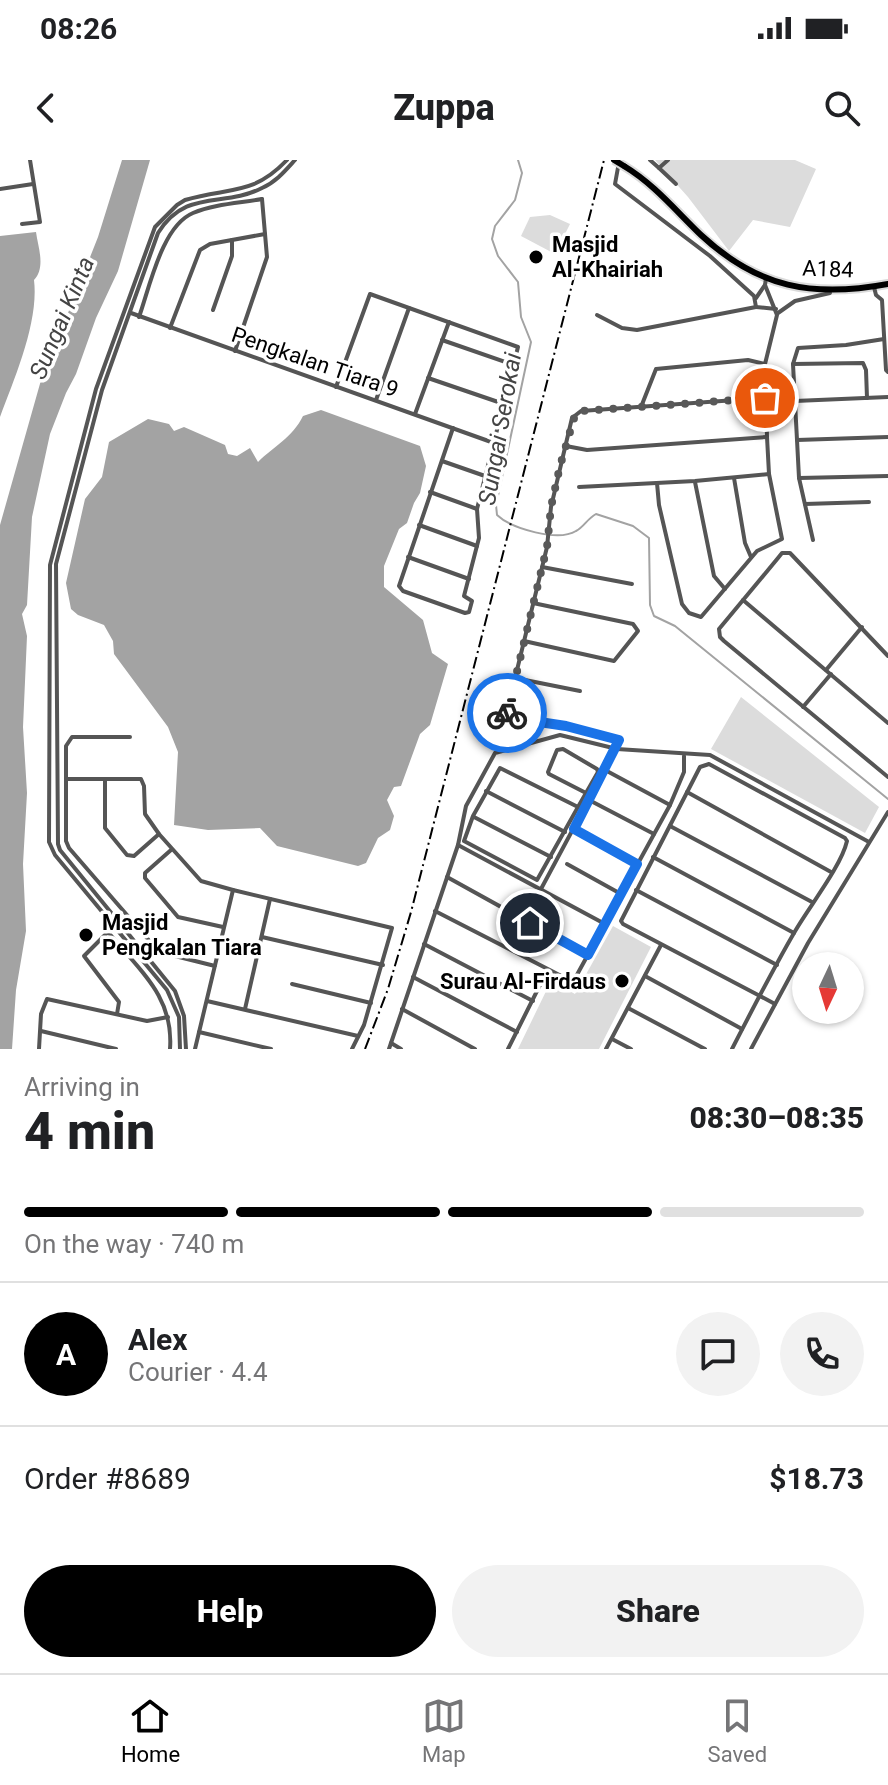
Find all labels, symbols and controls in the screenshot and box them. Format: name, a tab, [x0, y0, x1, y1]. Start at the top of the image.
text: 08:26	[40, 11, 117, 46]
icon: back	[24, 86, 68, 130]
icon: search	[820, 86, 864, 130]
text: Zuppa	[393, 87, 495, 129]
place label: Masjid Al-Khairiah	[552, 232, 663, 282]
marker: Masjid Al-Khairiah	[527, 248, 545, 266]
water label: Sungai Kinta	[24, 253, 100, 383]
street label: A184	[802, 256, 854, 282]
street label: Pengkalan Tiara 9	[228, 322, 402, 402]
water label: Sungai Serokai	[473, 350, 527, 507]
pin	[731, 364, 799, 432]
icon: bag	[743, 376, 787, 420]
courier	[467, 673, 547, 753]
icon: bike	[485, 691, 529, 735]
pin	[496, 889, 564, 957]
icon: home	[508, 901, 552, 945]
place label: Masjid Pengkalan Tiara	[102, 910, 262, 960]
marker: Masjid Pengkalan Tiara	[77, 926, 95, 944]
north arrow	[792, 952, 864, 1024]
map controls	[792, 952, 864, 1024]
place label: Surau Al-Firdaus	[440, 969, 606, 994]
marker: Surau Al-Firdaus	[613, 972, 631, 990]
text: Arriving in	[24, 1072, 140, 1102]
text: 08:30–08:35	[689, 1100, 864, 1135]
text: 4 min	[24, 1101, 155, 1162]
text: On the way · 740 m	[24, 1229, 244, 1259]
button: chat	[676, 1312, 760, 1396]
button: phone	[780, 1312, 864, 1396]
text: Alex	[128, 1322, 188, 1357]
text: A	[56, 1337, 76, 1372]
text: Courier · 4.4	[128, 1357, 268, 1387]
text: Order #8689	[24, 1461, 191, 1496]
text: $18.73	[769, 1461, 864, 1496]
button: Help	[24, 1565, 436, 1657]
button: Share	[452, 1565, 864, 1657]
tab: Home	[121, 1694, 180, 1767]
tab: Map	[422, 1694, 466, 1767]
tab: Saved	[708, 1694, 767, 1767]

